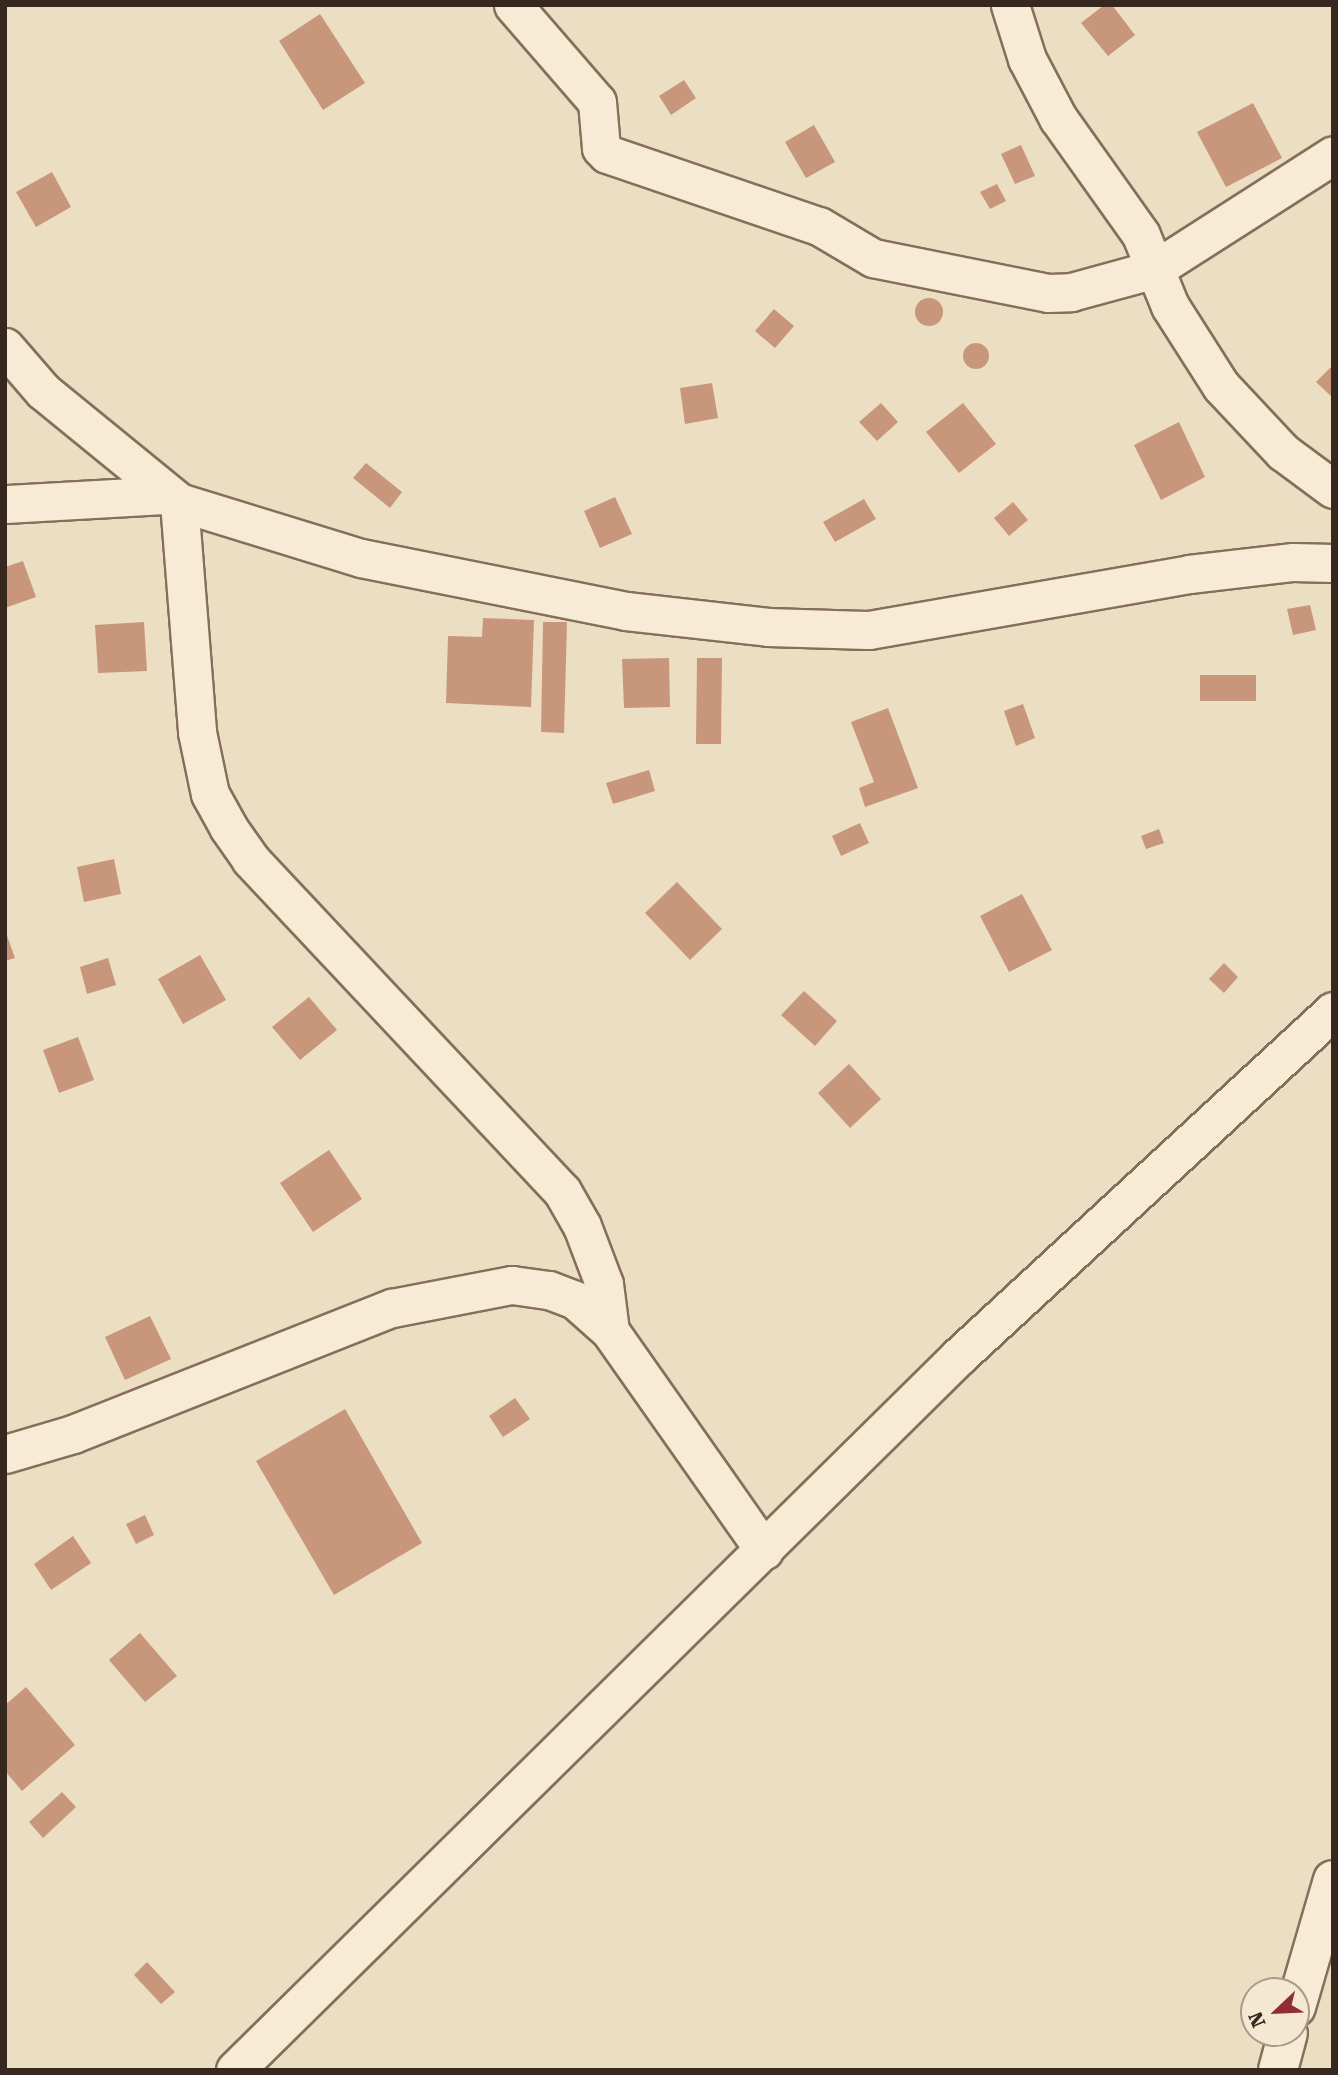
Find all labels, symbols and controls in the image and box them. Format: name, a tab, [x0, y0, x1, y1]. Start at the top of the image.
north arrow	[1240, 1977, 1310, 2047]
text: N	[1244, 2008, 1270, 2031]

